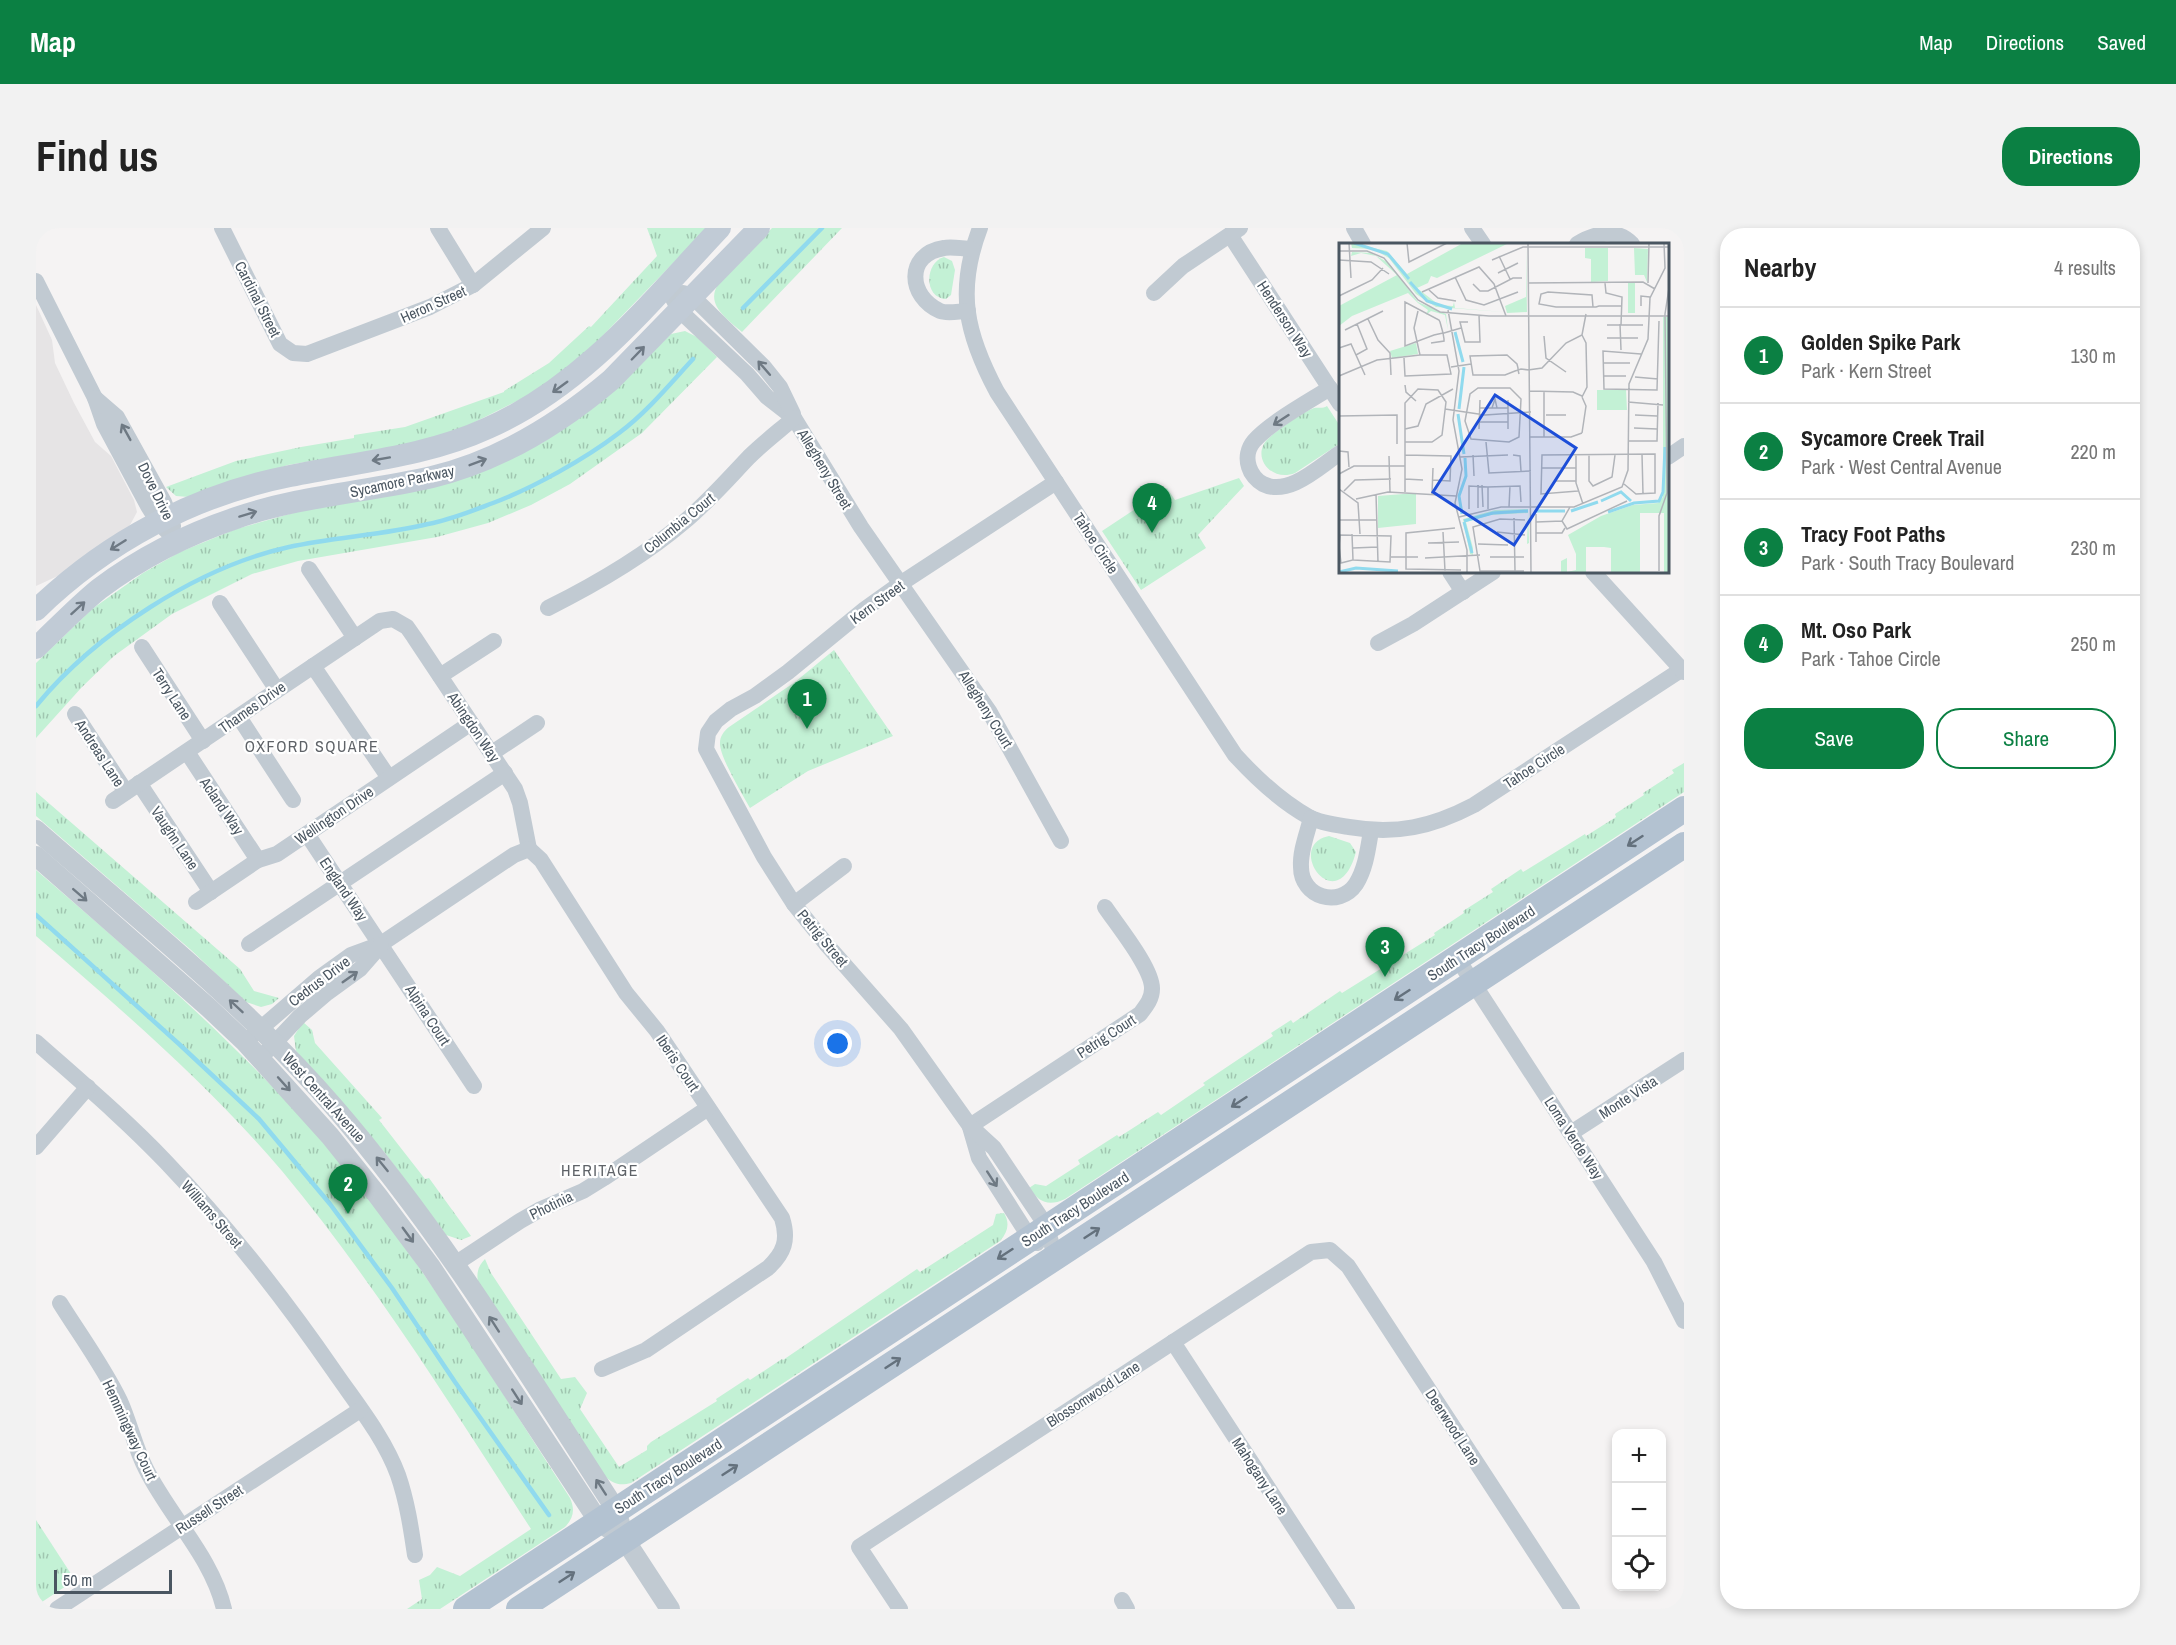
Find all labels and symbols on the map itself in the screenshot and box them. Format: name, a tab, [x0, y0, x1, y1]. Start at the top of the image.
inset map	[1339, 243, 1669, 573]
street label: Cardinal Street	[230, 257, 286, 341]
street label: Henderson Way	[1252, 276, 1318, 362]
street label: Heron Street	[397, 280, 470, 328]
one-way arrow	[631, 346, 645, 361]
one-way arrow	[757, 361, 771, 376]
one-way arrow	[552, 381, 568, 393]
one-way arrow	[1274, 414, 1290, 426]
one-way arrow	[120, 424, 132, 441]
street label: Allegheny Street	[792, 424, 858, 514]
one-way arrow	[371, 454, 391, 465]
one-way arrow	[468, 455, 487, 466]
street label: Dove Drive	[133, 459, 179, 523]
street label: Sycamore Parkway	[348, 460, 457, 502]
pin: 4	[1132, 484, 1172, 533]
street label: Columbia Court	[639, 487, 720, 558]
one-way arrow	[238, 508, 257, 519]
street label: Tahoe Circle	[1068, 508, 1124, 578]
one-way arrow	[110, 540, 127, 552]
street label: Kern Street	[846, 575, 909, 629]
one-way arrow	[70, 601, 85, 615]
street label: Terry Lane	[147, 664, 197, 724]
street label: Allegheny Court	[953, 665, 1018, 752]
street label: Thames Drive	[214, 676, 290, 738]
pin: 1	[788, 680, 826, 729]
street label: Abingdon Way	[442, 687, 506, 767]
street label: Andreas Lane	[70, 714, 130, 791]
district label: OXFORD SQUARE	[245, 735, 379, 757]
street label: Tahoe Circle	[1499, 738, 1569, 794]
street label: Acland Way	[195, 772, 249, 840]
street label: Wellington Drive	[291, 781, 378, 849]
street label: Vaughn Lane	[146, 802, 204, 874]
one-way arrow	[1627, 836, 1644, 848]
street label: England Way	[315, 853, 374, 926]
one-way arrow	[72, 888, 87, 902]
street label: South Tracy Boulevard	[1423, 900, 1539, 986]
street label: Petrig Street	[793, 905, 854, 972]
pin: 3	[1366, 928, 1404, 977]
street label: Cedrus Drive	[284, 951, 354, 1011]
one-way arrow	[342, 971, 358, 983]
street label: Alpina Court	[400, 980, 456, 1050]
one-way arrow	[1394, 989, 1411, 1001]
one-way arrow	[228, 998, 243, 1013]
street label: Petrig Court	[1072, 1009, 1140, 1063]
your location	[823, 1029, 852, 1058]
street label: Iberis Court	[651, 1030, 705, 1096]
street label: West Central Avenue	[278, 1047, 370, 1147]
street label: Monte Vista	[1595, 1070, 1661, 1124]
one-way arrow	[277, 1077, 292, 1092]
street label: Loma Verde Way	[1540, 1093, 1609, 1184]
one-way arrow	[1231, 1096, 1248, 1108]
one-way arrow	[375, 1157, 388, 1173]
district label: HERITAGE	[561, 1159, 639, 1181]
pin: 2	[328, 1164, 368, 1214]
street label: South Tracy Boulevard	[1017, 1166, 1133, 1252]
one-way arrow	[987, 1170, 999, 1187]
street label: Williams Street	[177, 1176, 248, 1253]
street label: Photinia	[526, 1185, 576, 1224]
one-way arrow	[402, 1227, 414, 1243]
one-way arrow	[1083, 1227, 1099, 1239]
one-way arrow	[997, 1248, 1014, 1261]
one-way arrow	[488, 1316, 500, 1332]
street label: Blossomwood Lane	[1042, 1356, 1144, 1432]
one-way arrow	[885, 1357, 901, 1369]
street label: Hemmingway Court	[98, 1376, 163, 1484]
street label: Deerwood Lane	[1421, 1385, 1486, 1469]
one-way arrow	[511, 1388, 523, 1405]
street label: South Tracy Boulevard	[610, 1433, 726, 1519]
street label: Mahogany Lane	[1227, 1433, 1293, 1519]
one-way arrow	[722, 1464, 738, 1476]
street label: Russell Street	[171, 1479, 247, 1539]
one-way arrow	[595, 1479, 607, 1496]
scale bar	[54, 1567, 172, 1594]
one-way arrow	[559, 1571, 575, 1583]

